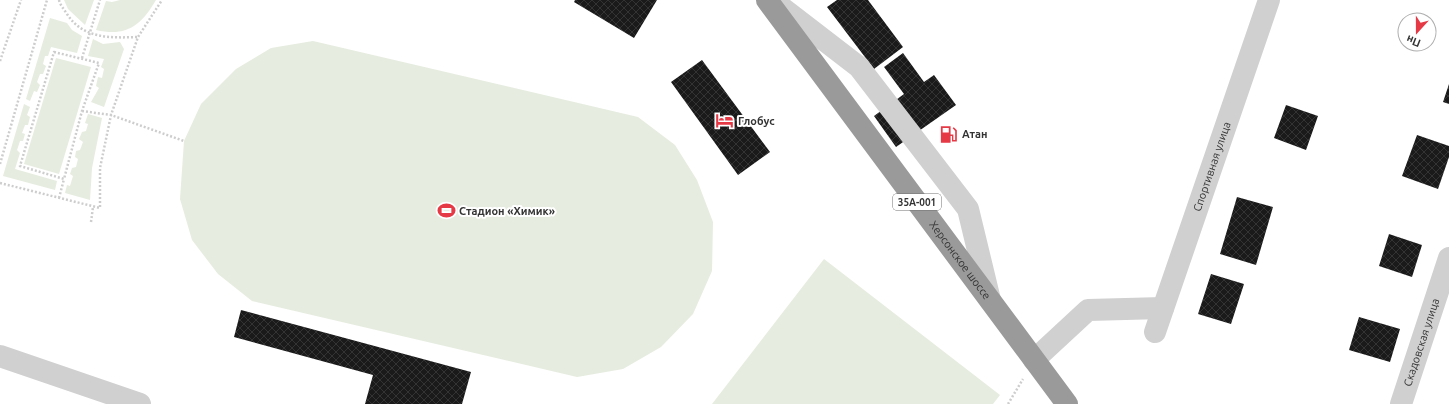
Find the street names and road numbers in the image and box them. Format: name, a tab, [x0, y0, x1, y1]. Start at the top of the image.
street label: Спортивная улица	[1191, 120, 1233, 213]
road number: 35А-001	[893, 194, 941, 210]
street label: Херсонское шоссе	[927, 219, 993, 302]
street label: Скадовская улица	[1401, 297, 1441, 388]

